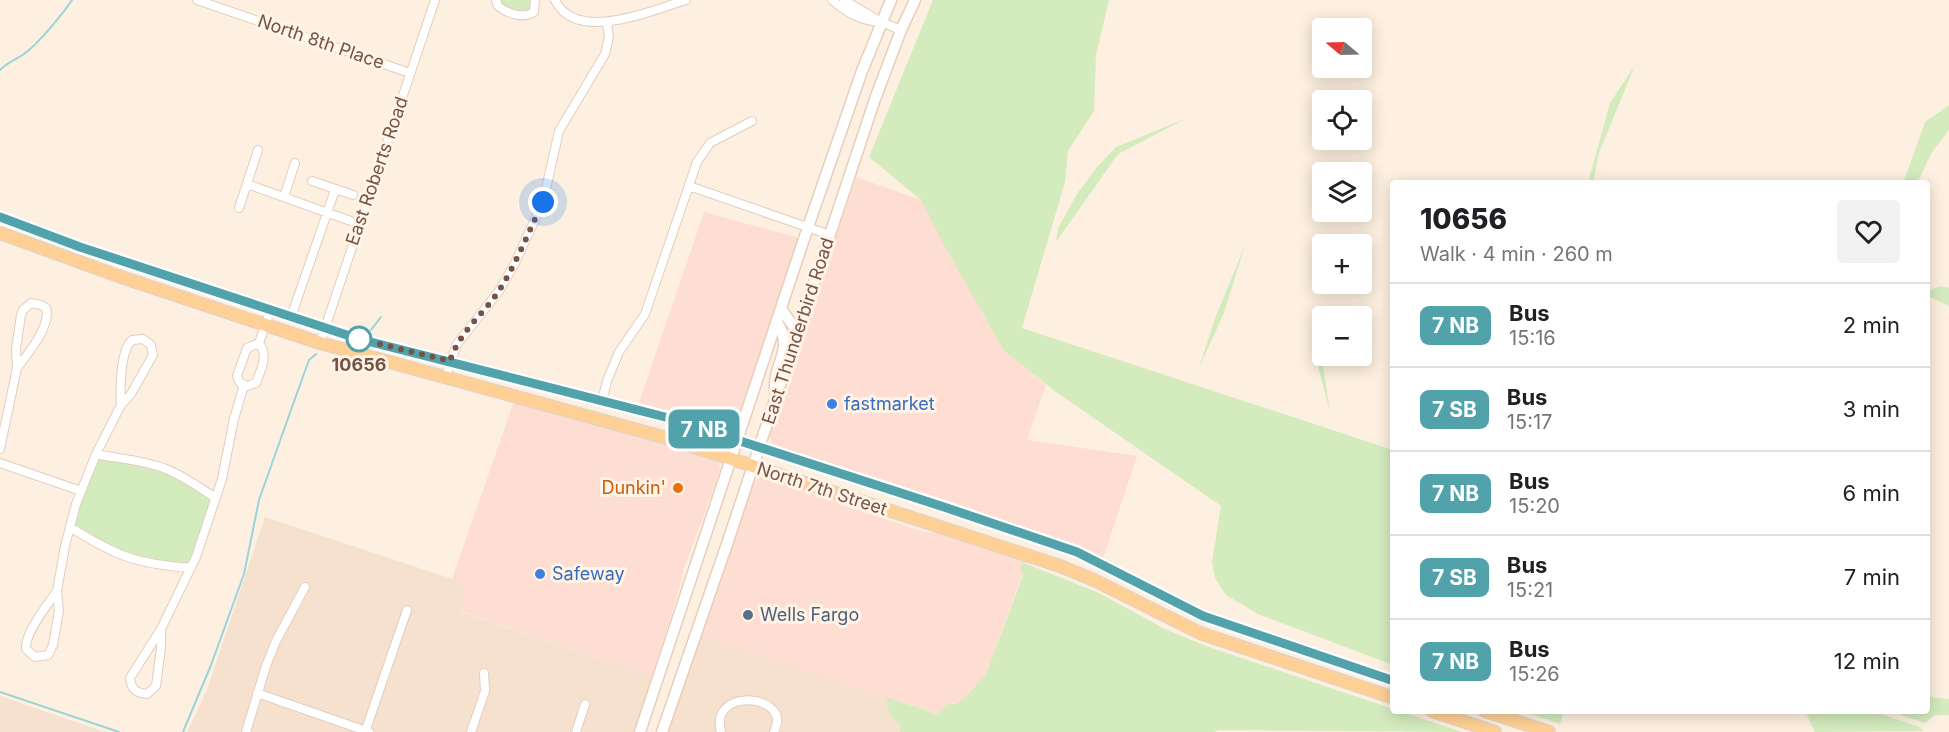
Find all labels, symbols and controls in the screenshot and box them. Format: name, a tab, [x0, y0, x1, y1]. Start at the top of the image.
street label: North 8th Place	[255, 10, 387, 73]
north arrow	[1312, 18, 1372, 78]
map controls	[1312, 18, 1372, 366]
button: locate	[1312, 90, 1372, 150]
street label: East Roberts Road	[341, 94, 412, 248]
button: layers	[1312, 162, 1372, 222]
your location	[528, 187, 558, 217]
button: heart	[1837, 200, 1900, 263]
text: 10656	[1420, 202, 1507, 236]
button: +	[1312, 234, 1372, 294]
street label: East Thunderbird Road	[757, 235, 838, 427]
text: Walk · 4 min · 260 m	[1420, 242, 1613, 266]
text: Bus	[1509, 300, 1550, 326]
button: −	[1312, 306, 1372, 366]
text: 2 min	[1843, 312, 1900, 338]
text: 7 NB	[1432, 313, 1479, 338]
marker: 10656	[346, 326, 372, 352]
text: 15:16	[1509, 326, 1556, 350]
place label: 10656	[332, 354, 386, 375]
text: Bus	[1507, 384, 1547, 410]
place label: fastmarket	[844, 393, 935, 414]
text: 3 min	[1843, 396, 1900, 422]
marker: fastmarket	[825, 397, 839, 411]
text: 7 SB	[1432, 397, 1477, 422]
line badge: 7 NB	[662, 410, 746, 448]
text: 15:17	[1507, 410, 1552, 434]
text: 7 NB	[680, 417, 728, 442]
street label: North 7th Street	[754, 458, 890, 519]
text: Bus	[1509, 468, 1550, 494]
place label: Dunkin'	[601, 477, 666, 498]
text: 6 min	[1843, 480, 1900, 506]
marker: Dunkin'	[671, 481, 685, 495]
text: 7 NB	[1432, 481, 1479, 506]
text: 15:20	[1509, 494, 1560, 518]
text: Bus	[1507, 552, 1547, 578]
place label: Safeway	[552, 563, 625, 584]
text: 7 min	[1844, 564, 1900, 590]
text: 7 SB	[1432, 565, 1477, 590]
marker: Safeway	[533, 567, 547, 581]
text: 15:21	[1507, 578, 1553, 602]
place label: Wells Fargo	[760, 604, 859, 625]
marker: Wells Fargo	[741, 608, 755, 622]
text: Bus	[1509, 636, 1550, 662]
text: 12 min	[1834, 648, 1900, 674]
text: 7 NB	[1432, 649, 1479, 674]
text: 15:26	[1509, 662, 1560, 686]

